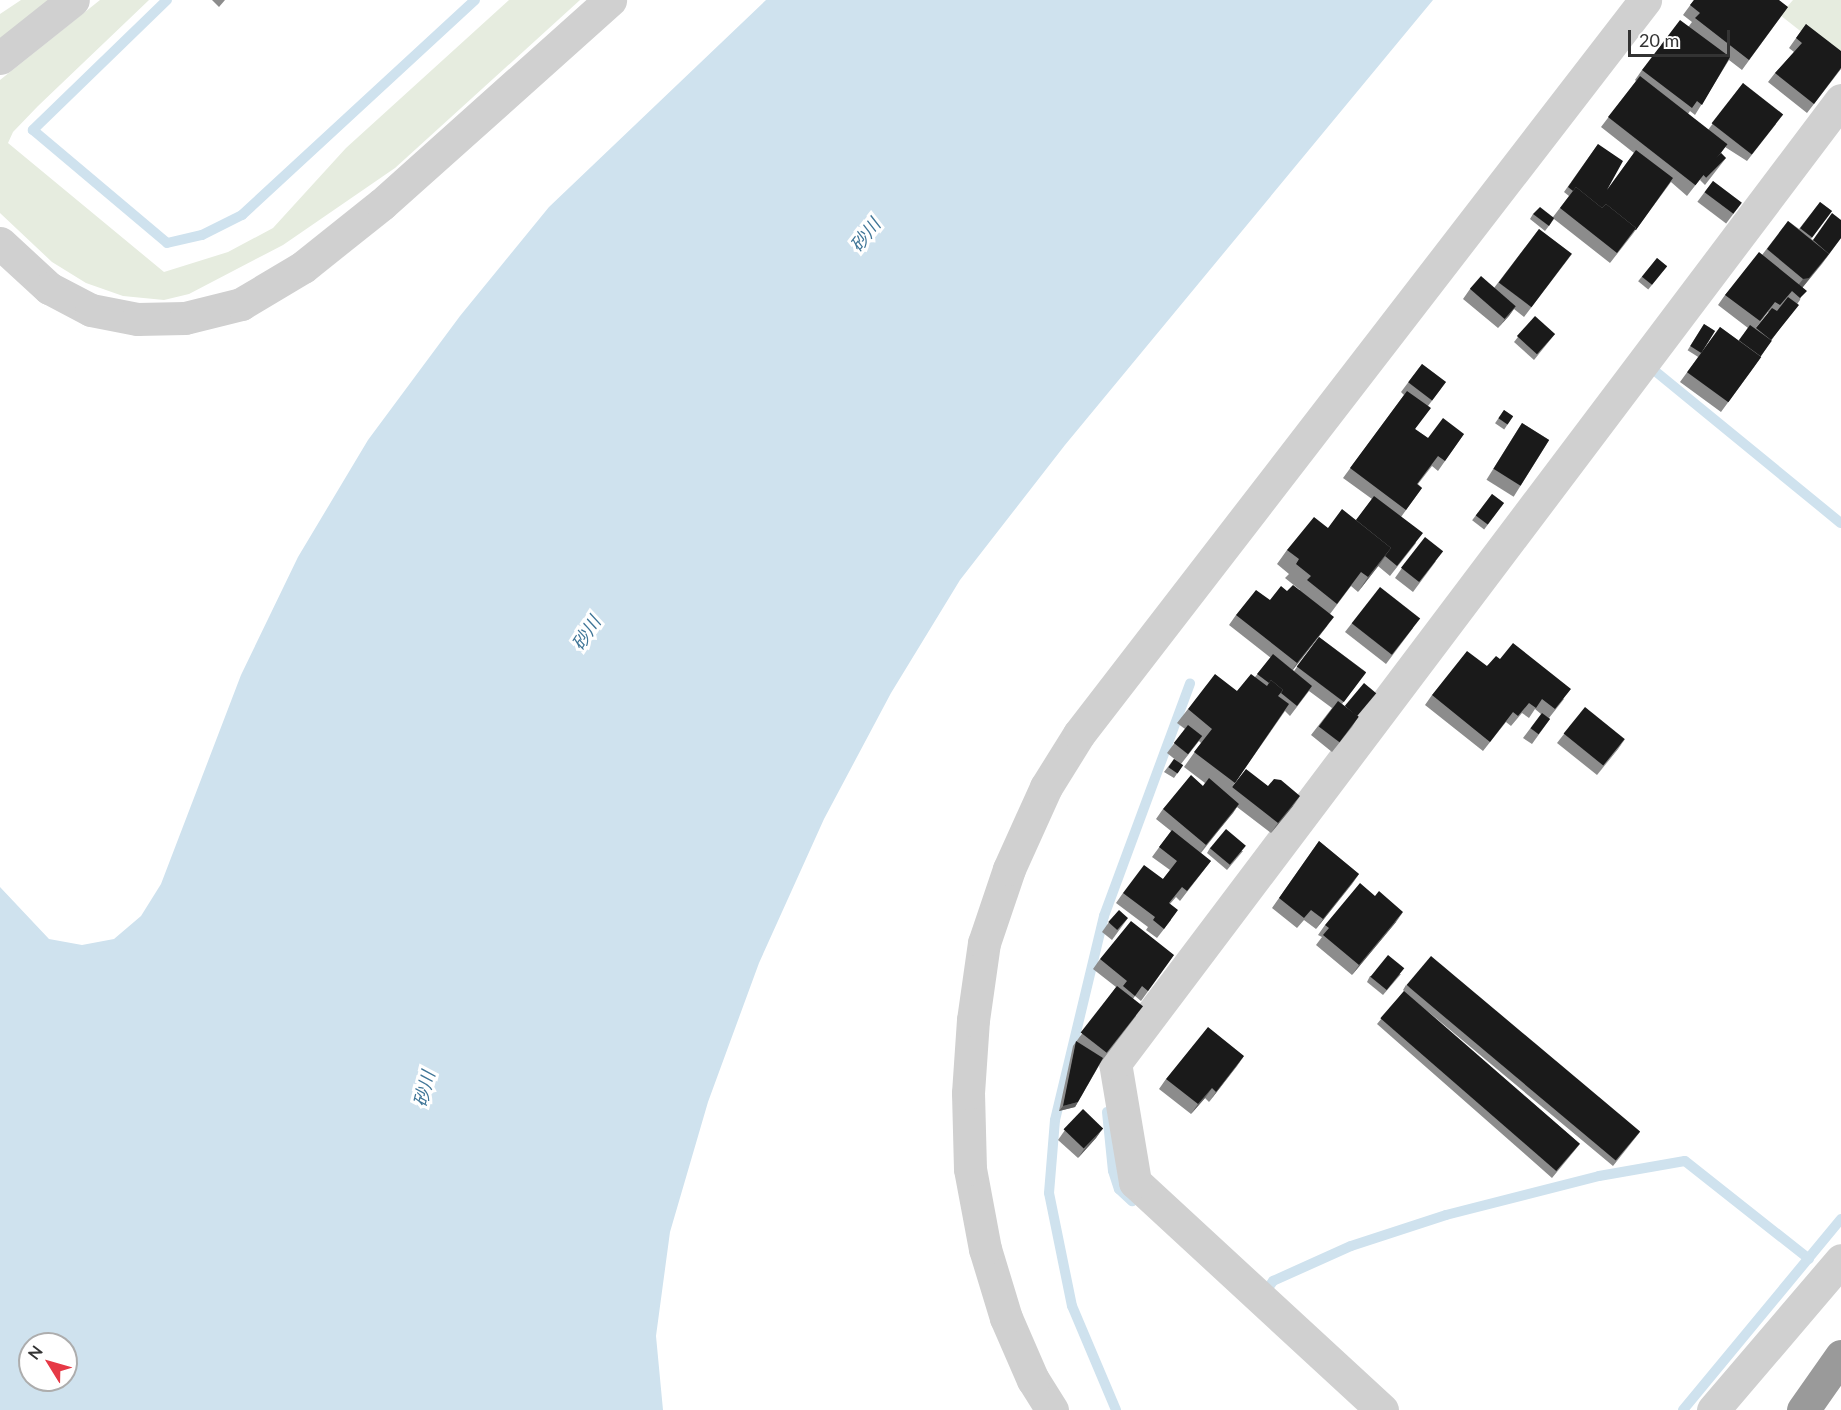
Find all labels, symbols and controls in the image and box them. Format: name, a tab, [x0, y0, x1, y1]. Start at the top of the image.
scale bar	[1631, 18, 1733, 56]
text: 20 m	[1639, 29, 1679, 51]
water label: 砂川	[845, 214, 885, 256]
water label: 砂川	[567, 612, 605, 654]
water label: 砂川	[409, 1069, 439, 1109]
north arrow	[18, 1332, 78, 1392]
text: N	[24, 1341, 46, 1363]

